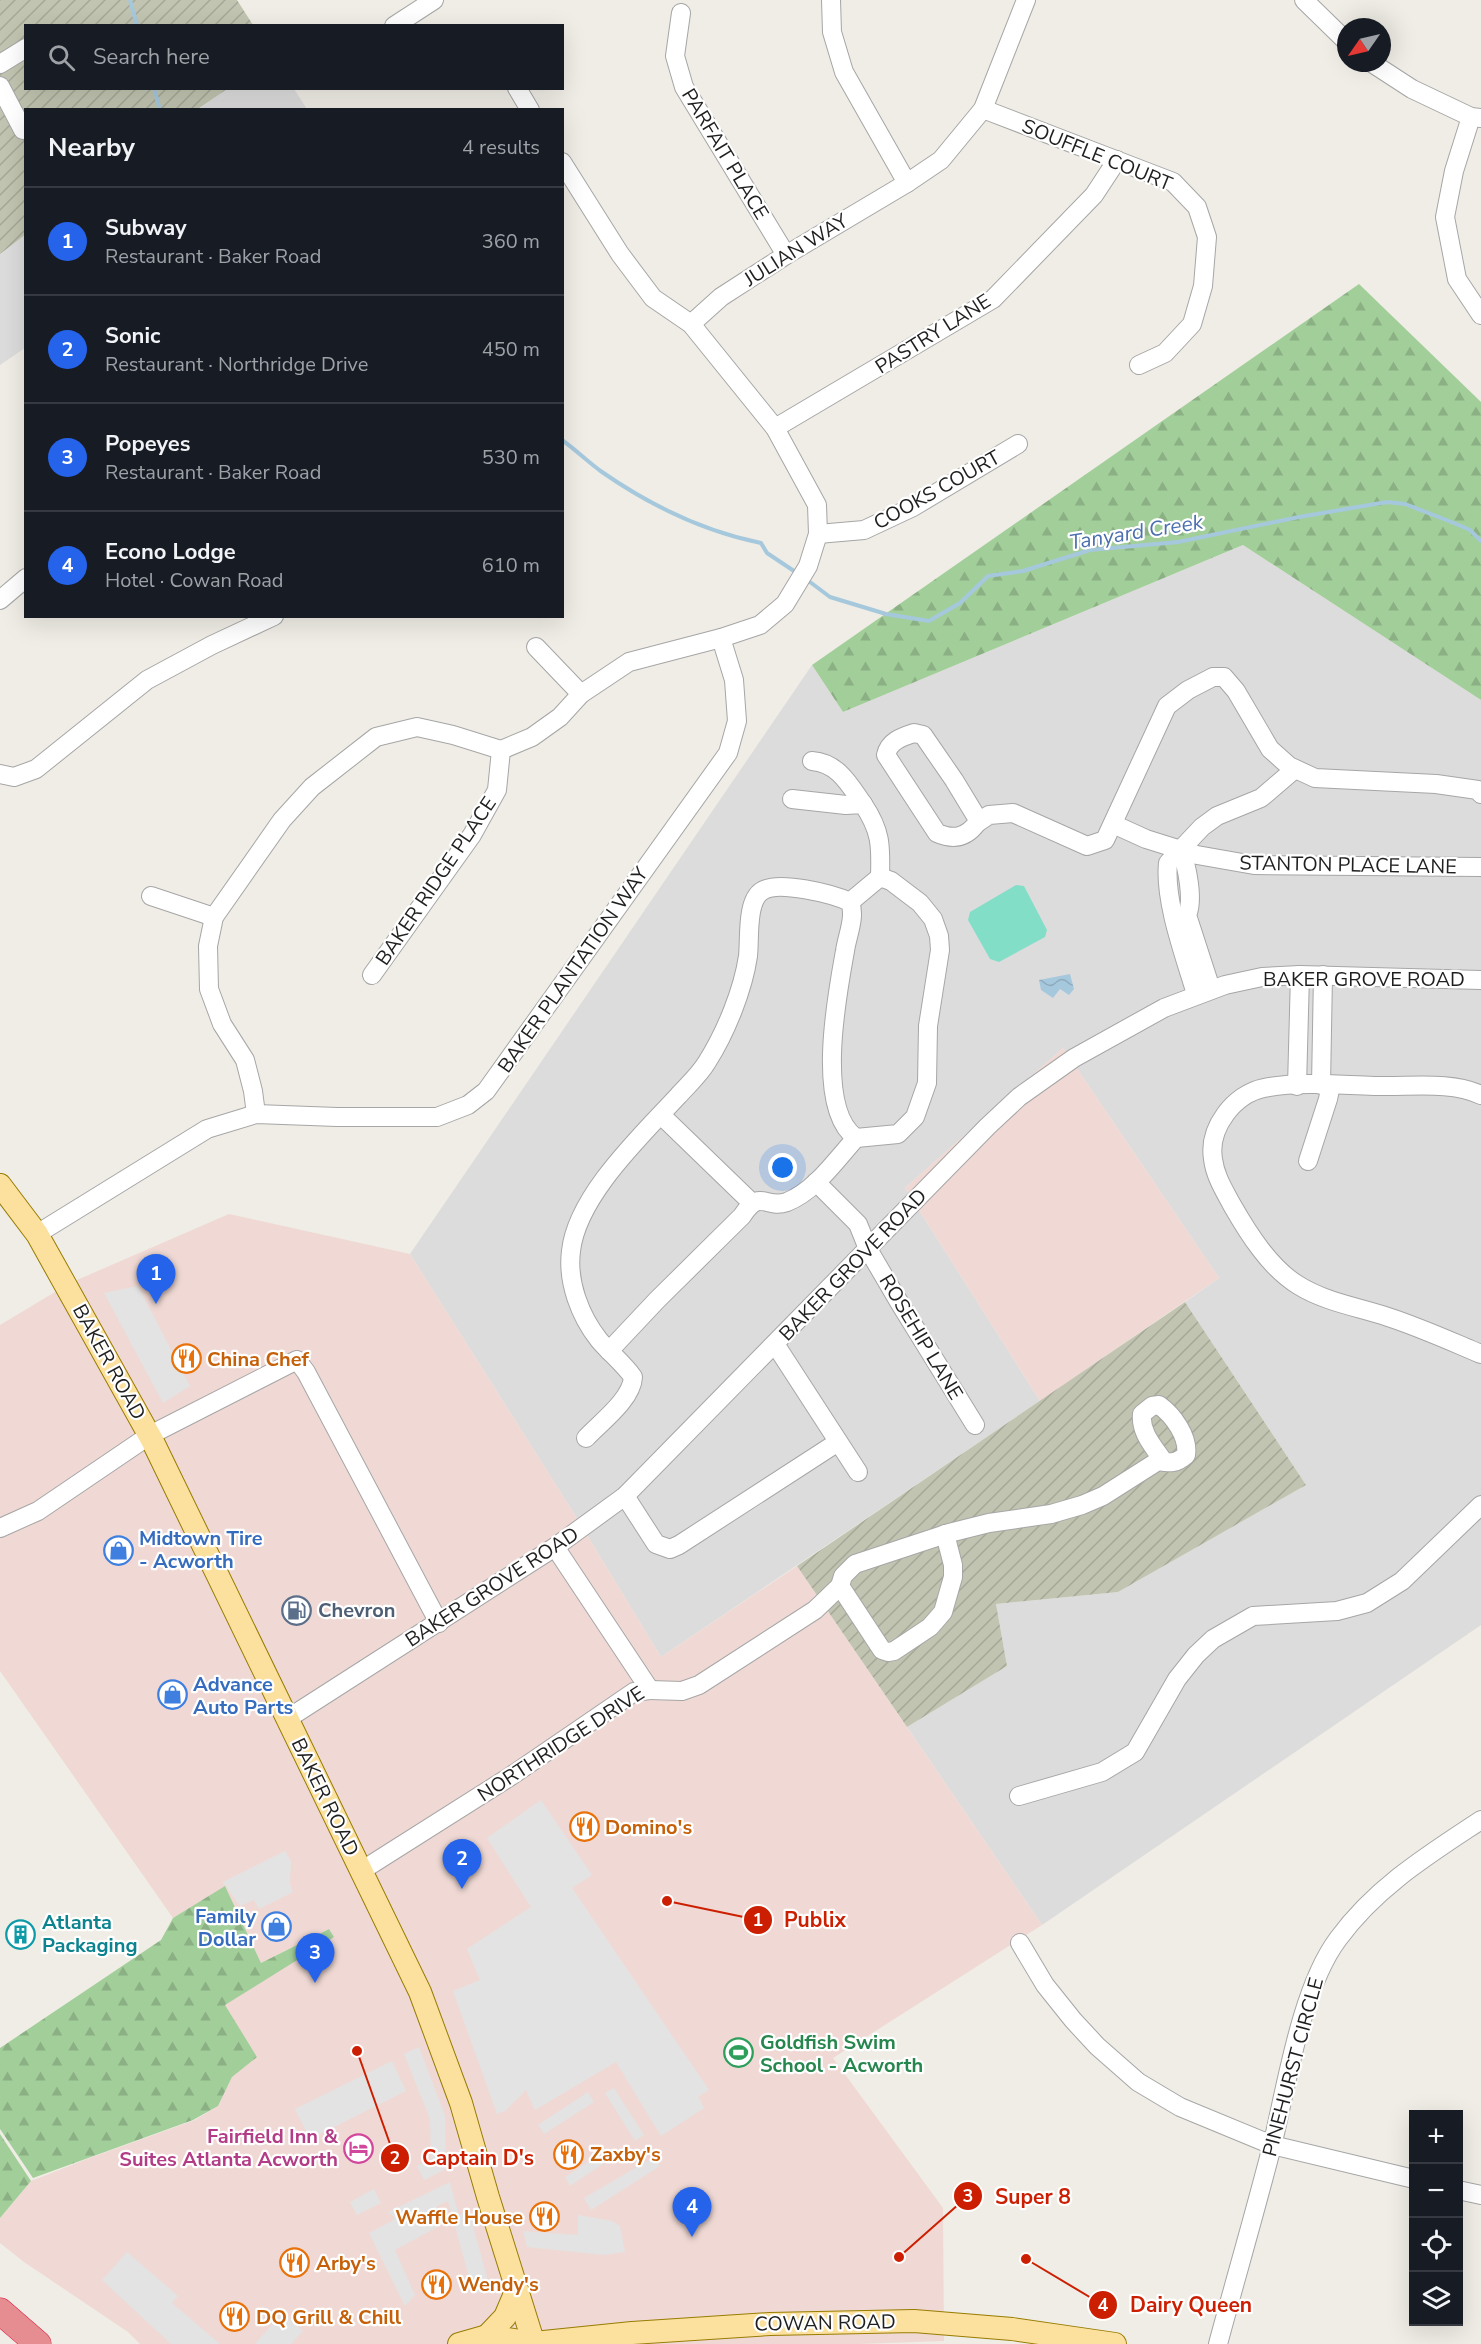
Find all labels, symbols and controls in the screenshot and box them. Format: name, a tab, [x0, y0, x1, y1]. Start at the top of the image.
north arrow	[1337, 18, 1391, 72]
search box	[24, 24, 564, 90]
icon: search	[45, 41, 78, 74]
text: Search here	[93, 42, 210, 72]
street label: PARFAIT PLACE	[675, 83, 775, 225]
street label: SOUFFLE COURT	[1018, 113, 1176, 197]
text: Nearby	[48, 130, 135, 165]
text: 4 results	[462, 134, 540, 161]
street label: JULIAN WAY	[738, 207, 854, 293]
text: Subway	[105, 213, 187, 243]
text: 1	[62, 228, 74, 255]
text: 360 m	[482, 228, 540, 255]
text: Restaurant · Baker Road	[105, 243, 321, 270]
street label: PASTRY LANE	[870, 288, 996, 380]
text: Sonic	[105, 321, 160, 351]
text: 2	[62, 336, 74, 363]
text: 450 m	[482, 336, 540, 363]
text: Restaurant · Northridge Drive	[105, 351, 368, 378]
text: Popeyes	[105, 429, 190, 459]
text: 3	[62, 444, 74, 471]
text: 530 m	[482, 444, 540, 471]
street label: COOKS COURT	[869, 444, 1005, 536]
text: Restaurant · Baker Road	[105, 459, 321, 486]
water label: Tanyard Creek	[1067, 508, 1205, 556]
text: Econo Lodge	[105, 537, 236, 567]
text: 4	[62, 552, 74, 579]
text: 610 m	[482, 552, 540, 579]
text: Hotel · Cowan Road	[105, 567, 284, 594]
street label: BAKER RIDGE PLACE	[369, 791, 503, 971]
street label: STANTON PLACE LANE	[1239, 850, 1457, 880]
street label: BAKER PLANTATION WAY	[492, 861, 655, 1078]
street label: BAKER GROVE ROAD	[1263, 966, 1465, 993]
your location	[768, 1153, 797, 1182]
street label: BAKER GROVE ROAD	[773, 1183, 933, 1347]
pin: 1	[136, 1254, 176, 1304]
street label: ROSEHIP LANE	[873, 1269, 969, 1405]
street label: BAKER ROAD	[66, 1299, 152, 1425]
restaurant icon: China Chef	[170, 1343, 202, 1375]
place label: China Chef	[207, 1346, 309, 1373]
street label: BAKER GROVE ROAD	[400, 1521, 584, 1653]
place label: Midtown Tire - Acworth	[139, 1525, 263, 1575]
shop icon: Midtown Tire - Acworth	[102, 1534, 134, 1566]
fuel station icon: Chevron	[281, 1594, 313, 1626]
place label: Chevron	[318, 1597, 395, 1624]
place label: Advance Auto Parts	[193, 1671, 294, 1721]
shop icon: Advance Auto Parts	[156, 1679, 188, 1711]
street label: NORTHRIDGE DRIVE	[472, 1680, 650, 1808]
street label: BAKER ROAD	[285, 1733, 365, 1861]
restaurant icon: Domino's	[568, 1811, 600, 1843]
place label: Domino's	[605, 1814, 692, 1841]
pin: 2	[442, 1840, 482, 1889]
callout: Publix	[743, 1900, 858, 1939]
place label: Family Dollar	[195, 1903, 256, 1953]
text: Publix	[784, 1906, 846, 1934]
text: 1	[753, 1908, 763, 1932]
place label: Atlanta Packaging	[42, 1909, 137, 1959]
shop icon: Family Dollar	[261, 1911, 293, 1943]
building icon: Atlanta Packaging	[5, 1918, 37, 1950]
pin: 3	[296, 1934, 334, 1983]
street label: PINEHURST CIRCLE	[1256, 1974, 1330, 2160]
place label: Goldfish Swim School - Acworth	[760, 2029, 923, 2079]
sports icon: Goldfish Swim School - Acworth	[723, 2037, 755, 2069]
map controls	[1409, 2110, 1463, 2326]
button: +	[1409, 2110, 1463, 2164]
place label: Fairfield Inn & Suites Atlanta Acworth	[119, 2123, 338, 2173]
hotel icon: Fairfield Inn & Suites Atlanta Acworth	[343, 2132, 375, 2164]
callout: Captain D's	[380, 2138, 546, 2177]
restaurant icon: Zaxby's	[553, 2138, 585, 2170]
place label: Zaxby's	[590, 2141, 661, 2168]
text: Captain D's	[422, 2144, 534, 2172]
text: 2	[390, 2146, 400, 2170]
button: −	[1409, 2164, 1463, 2218]
callout: Super 8	[953, 2177, 1083, 2216]
text: Super 8	[995, 2183, 1071, 2211]
text: 3	[963, 2184, 973, 2208]
pin: 4	[672, 2188, 712, 2237]
restaurant icon: Waffle House	[528, 2201, 560, 2233]
place label: Waffle House	[395, 2204, 523, 2231]
button: locate	[1409, 2218, 1463, 2272]
restaurant icon: Arby's	[279, 2247, 311, 2279]
place label: Arby's	[316, 2250, 376, 2277]
restaurant icon: Wendy's	[421, 2268, 453, 2300]
place label: Wendy's	[458, 2271, 539, 2298]
button: layers	[1409, 2272, 1463, 2326]
callout: Dairy Queen	[1088, 2285, 1264, 2324]
text: Dairy Queen	[1130, 2291, 1252, 2319]
text: 4	[1098, 2293, 1109, 2317]
restaurant icon: DQ Grill & Chill	[219, 2301, 251, 2333]
place label: DQ Grill & Chill	[256, 2304, 402, 2331]
street label: COWAN ROAD	[754, 2308, 896, 2338]

